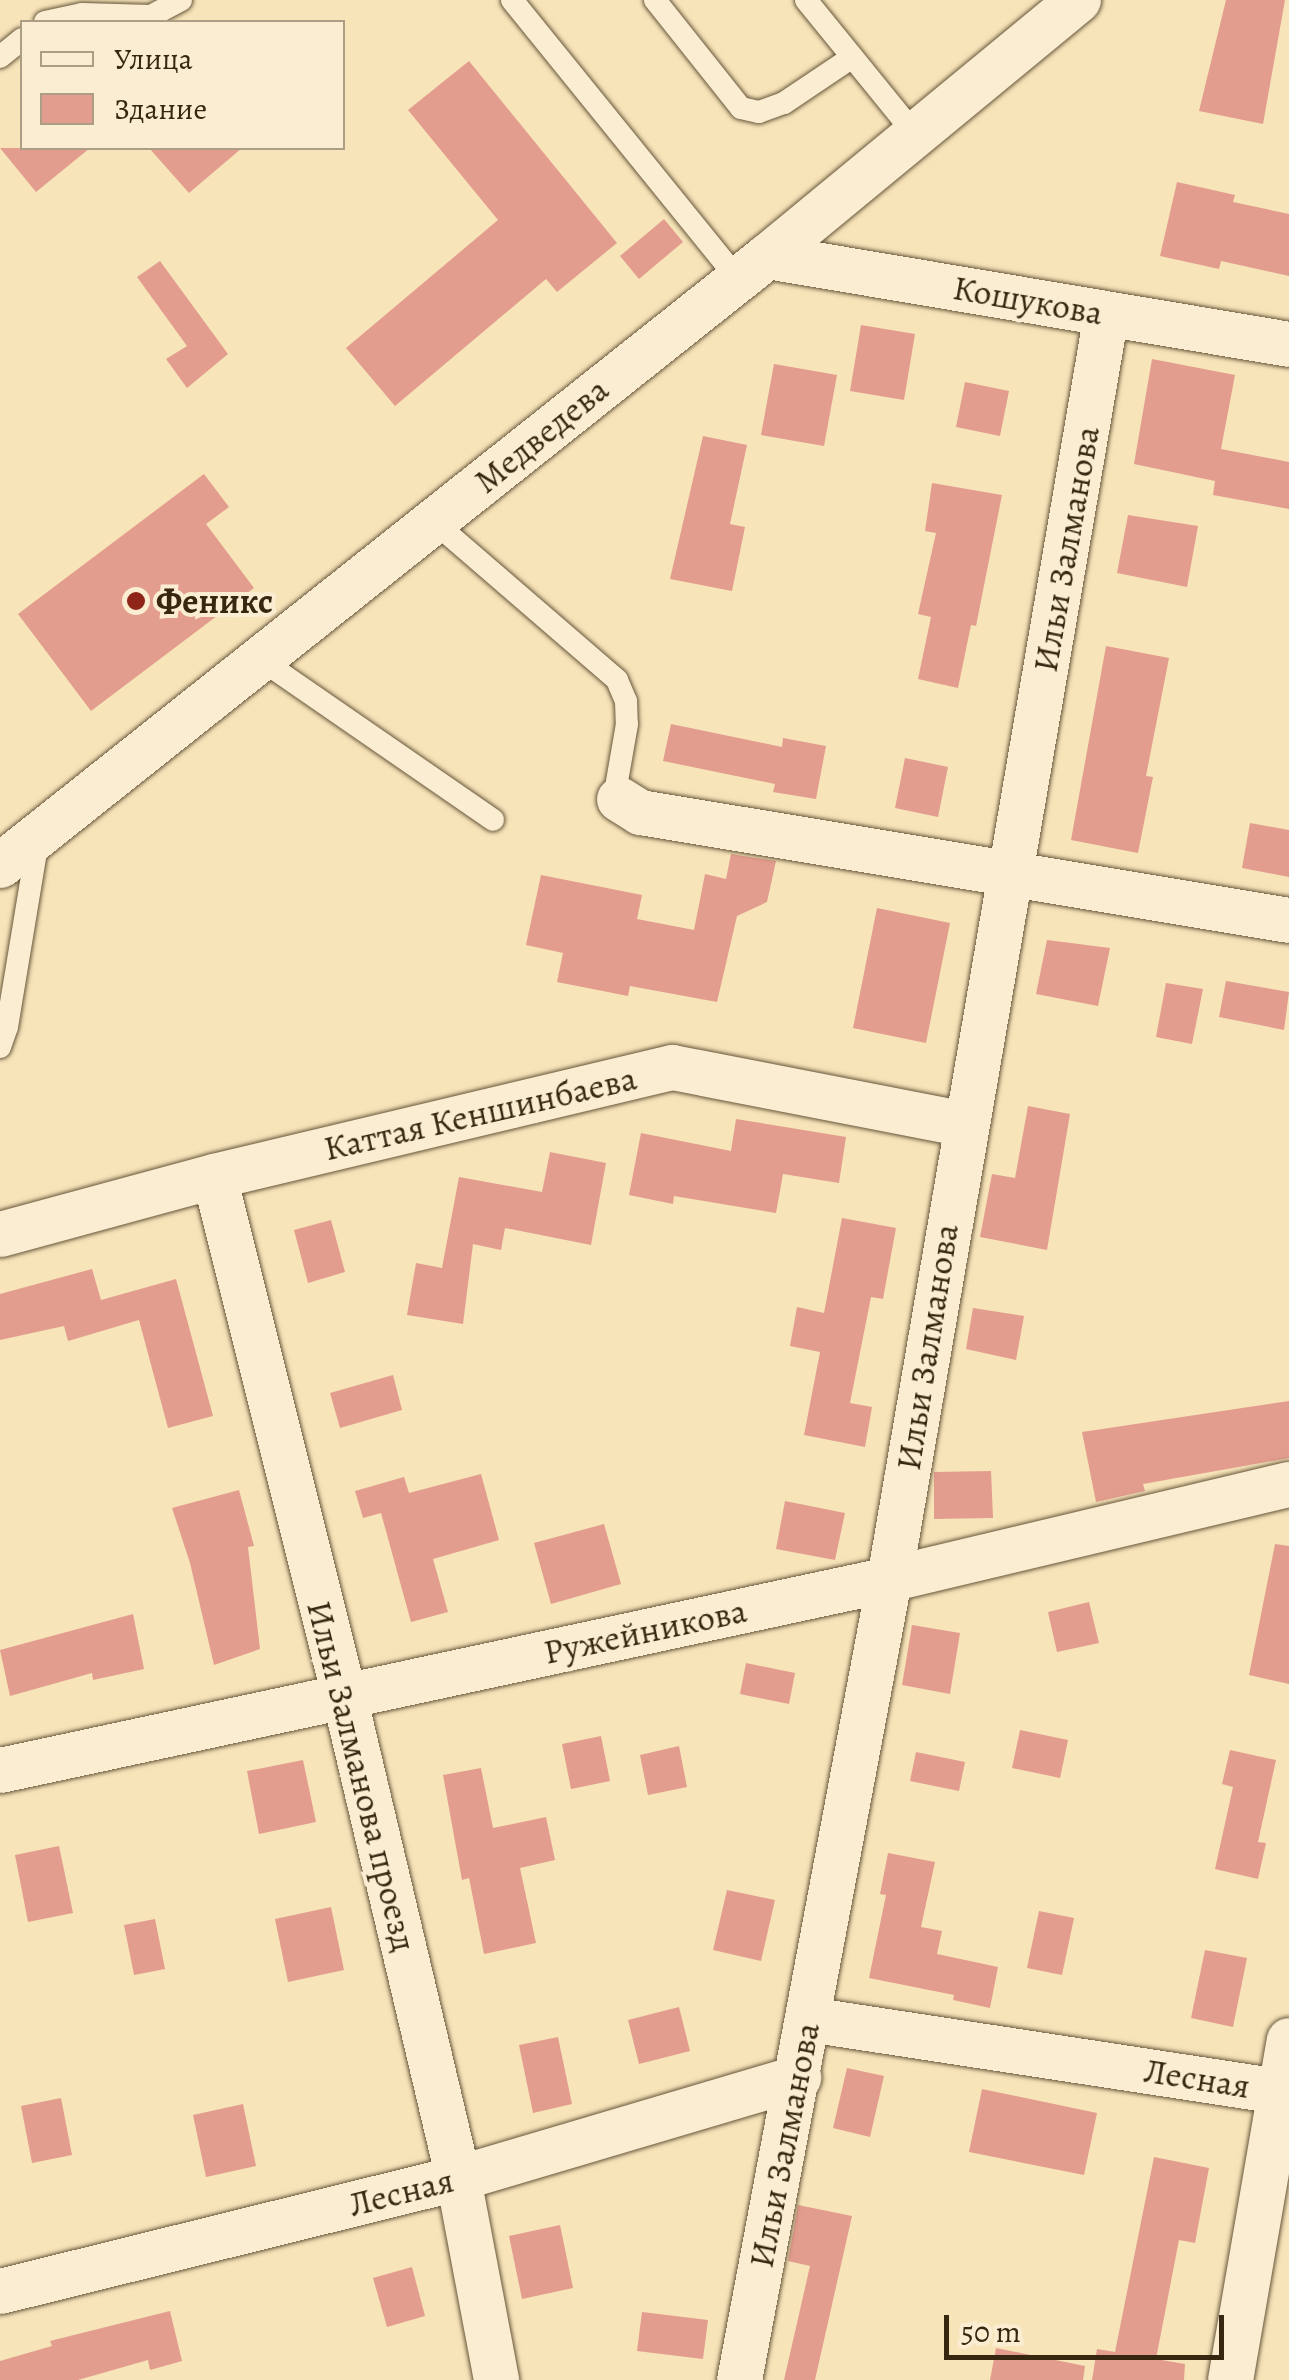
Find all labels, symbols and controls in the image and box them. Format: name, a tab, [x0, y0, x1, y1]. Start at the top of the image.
legend	[20, 20, 345, 150]
text: Улица	[114, 39, 193, 79]
text: Здание	[114, 89, 207, 129]
street label: Кошукова	[950, 266, 1106, 334]
street label: Медведева	[465, 368, 617, 502]
street label: Ильи Залманова	[1024, 423, 1108, 675]
place label: Феникс	[156, 580, 273, 622]
marker: Феникс	[125, 590, 147, 612]
street label: Каттая Кеншинбаева	[320, 1057, 640, 1169]
street label: Ильи Залманова	[887, 1221, 967, 1473]
street label: Ружейникова	[540, 1589, 750, 1673]
street label: Ильи Залманова проезд	[298, 1596, 426, 1956]
street label: Ильи Залманова	[740, 2019, 828, 2271]
street label: Лесная	[1141, 2049, 1253, 2107]
street label: Лесная	[344, 2159, 458, 2225]
scale bar	[949, 2295, 1229, 2357]
text: 50 m	[961, 2312, 1021, 2352]

